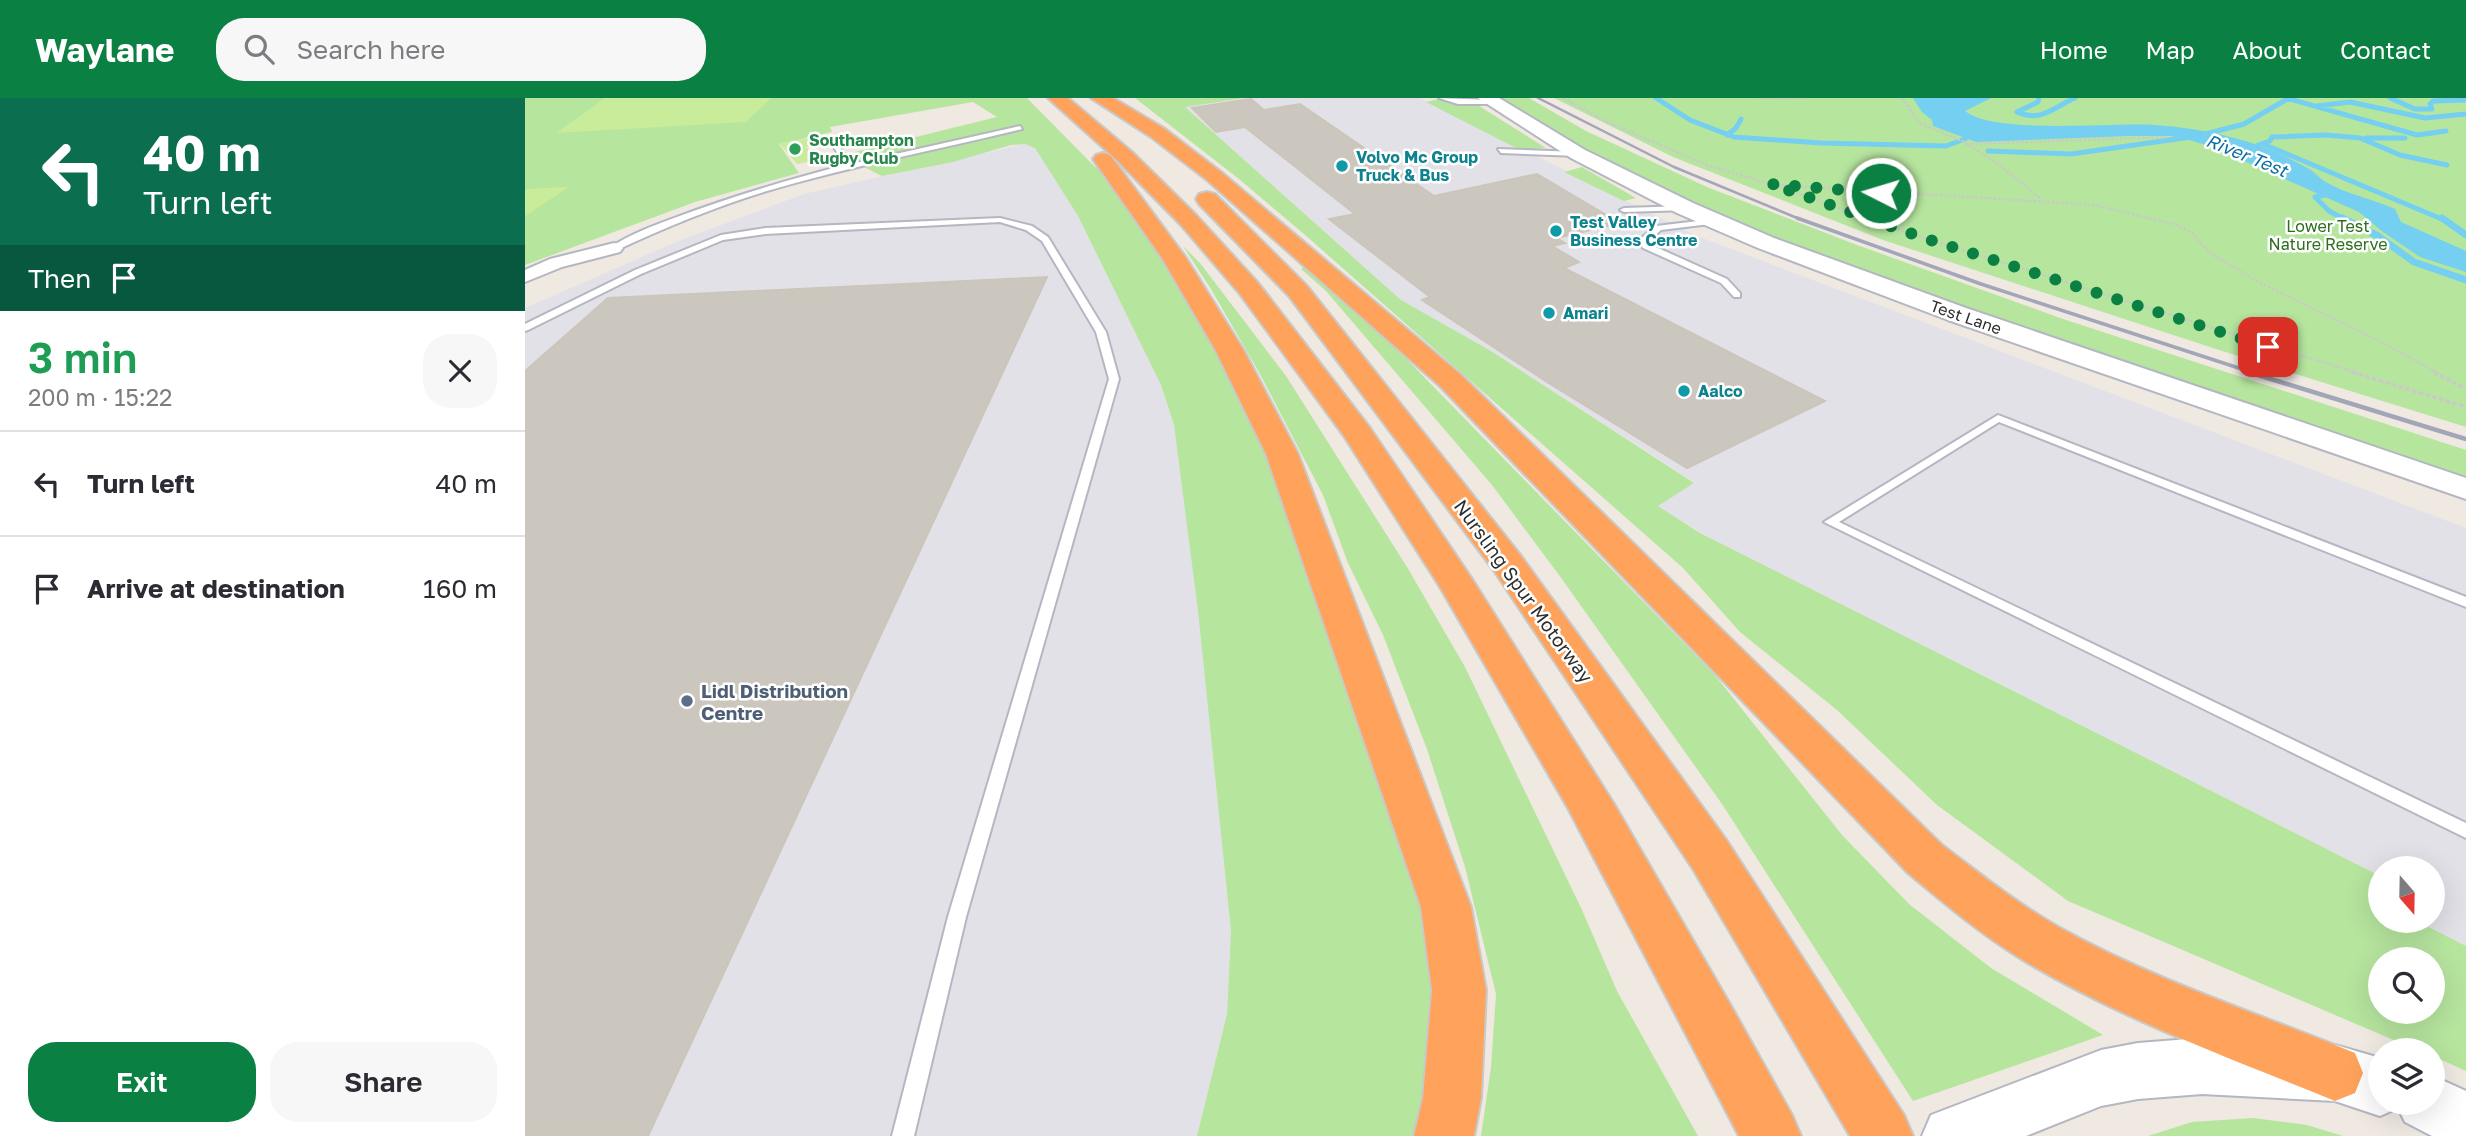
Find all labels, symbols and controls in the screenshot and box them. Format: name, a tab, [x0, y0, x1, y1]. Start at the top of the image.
search box	[216, 18, 706, 81]
text: Waylane	[35, 30, 174, 69]
icon: search	[240, 30, 278, 68]
text: Search here	[296, 34, 445, 65]
text: Home	[2040, 35, 2108, 64]
text: Map	[2146, 35, 2195, 64]
text: About	[2233, 35, 2302, 64]
text: Contact	[2340, 35, 2431, 64]
text: 40 m	[143, 123, 261, 182]
icon: left	[28, 126, 119, 217]
water label: River Test	[2203, 129, 2292, 182]
place label: Southampton Rugby Club	[809, 130, 914, 168]
marker: Southampton Rugby Club	[787, 141, 803, 157]
place label: Volvo Mc Group Truck & Bus	[1356, 147, 1478, 185]
position arrow	[1844, 156, 1918, 230]
marker: Volvo Mc Group Truck & Bus	[1334, 158, 1350, 174]
text: Turn left	[143, 183, 272, 221]
place label: Test Valley Business Centre	[1570, 212, 1698, 250]
park label: Lower Test Nature Reserve	[2269, 216, 2387, 254]
marker: Test Valley Business Centre	[1548, 223, 1564, 239]
icon: arrive	[105, 259, 143, 297]
text: Then	[28, 263, 91, 294]
street label: Test Lane	[1928, 295, 2004, 339]
place label: Amari	[1563, 303, 1608, 323]
marker: Amari	[1541, 305, 1557, 321]
pin	[2238, 317, 2298, 377]
icon: arrive	[2249, 328, 2287, 366]
text: 3 min	[28, 332, 137, 382]
button: close	[423, 334, 497, 408]
place label: Aalco	[1698, 381, 1743, 401]
text: 200 m · 15:22	[28, 383, 172, 411]
marker: Aalco	[1676, 383, 1692, 399]
icon: left	[28, 465, 66, 503]
text: Turn left	[87, 468, 195, 499]
text: 40 m	[436, 468, 497, 499]
street label: Nursling Spur Motorway	[1450, 495, 1598, 687]
icon: arrive	[28, 570, 66, 608]
text: Arrive at destination	[87, 573, 345, 604]
text: 160 m	[423, 573, 497, 604]
place label: Lidl Distribution Centre	[701, 679, 848, 724]
marker: Lidl Distribution Centre	[679, 693, 695, 709]
north arrow	[2368, 856, 2445, 933]
map controls	[2368, 856, 2445, 1115]
button: search	[2368, 947, 2445, 1024]
button: layers	[2368, 1038, 2445, 1115]
button: Exit	[28, 1042, 256, 1122]
button: Share	[270, 1042, 497, 1122]

